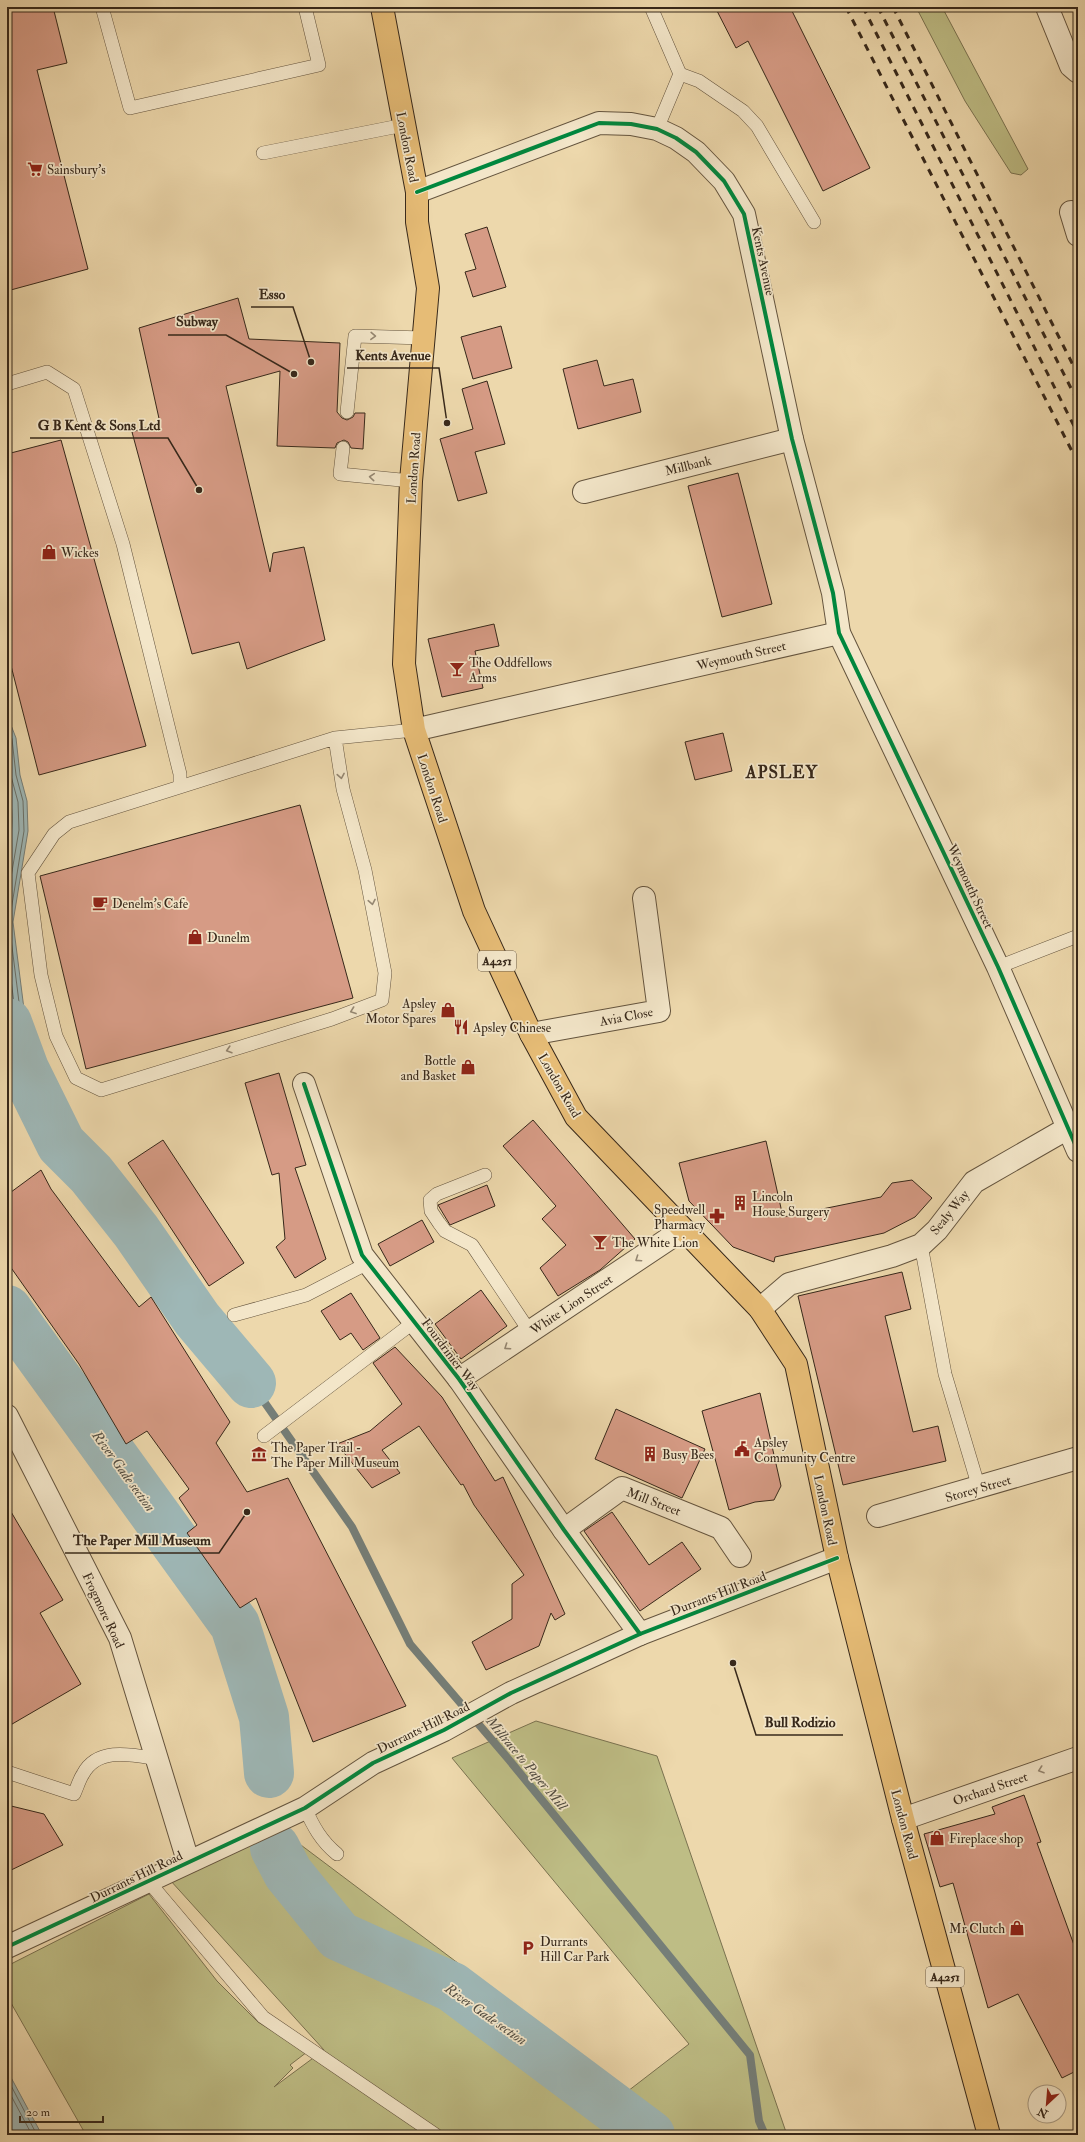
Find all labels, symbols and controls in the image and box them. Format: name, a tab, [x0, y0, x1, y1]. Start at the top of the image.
street label: London Road	[392, 110, 422, 184]
supermarket icon: Sainsbury's	[26, 160, 44, 178]
place label: Sainsbury's	[47, 162, 106, 179]
street label: Kents Avenue	[748, 225, 778, 298]
callout: Esso	[251, 281, 293, 307]
text: Esso	[259, 286, 285, 303]
callout: Subway	[168, 309, 226, 335]
text: Subway	[176, 313, 219, 331]
one-way arrow	[370, 332, 376, 341]
callout: Kents Avenue	[347, 342, 439, 368]
text: Kents Avenue	[355, 347, 431, 364]
callout: G B Kent & Sons Ltd	[30, 412, 168, 438]
text: G B Kent & Sons Ltd	[38, 417, 160, 434]
street label: London Road	[404, 431, 425, 504]
street label: Millbank	[663, 452, 714, 479]
one-way arrow	[369, 473, 375, 482]
shop icon: Wickes	[40, 543, 58, 561]
place label: Wickes	[60, 545, 99, 561]
street label: Weymouth Street	[694, 638, 788, 675]
place label: The Oddfellows Arms	[468, 655, 552, 686]
bar icon: The Oddfellows Arms	[448, 660, 466, 678]
street label: London Road	[413, 752, 451, 825]
district label: APSLEY	[745, 762, 819, 783]
one-way arrow	[336, 773, 345, 779]
street label: Weymouth Street	[942, 841, 997, 932]
cafe icon: Denelm's Cafe	[91, 894, 109, 912]
place label: Denelm's Cafe	[112, 896, 189, 912]
one-way arrow	[367, 899, 375, 906]
shop icon: Dunelm	[186, 928, 204, 946]
place label: Dunelm	[207, 930, 250, 946]
road number: A4251	[478, 951, 516, 971]
place label: Apsley Motor Spares	[366, 996, 437, 1028]
shop icon: Apsley Motor Spares	[439, 1001, 457, 1019]
street label: Avia Close	[597, 1004, 655, 1030]
one-way arrow	[350, 1006, 357, 1014]
restaurant icon: Apsley Chinese	[452, 1018, 470, 1036]
place label: Apsley Chinese	[472, 1020, 552, 1037]
one-way arrow	[226, 1045, 233, 1054]
street label: London Road	[534, 1050, 584, 1121]
place label: Bottle and Basket	[401, 1053, 457, 1084]
shop icon: Bottle and Basket	[459, 1058, 477, 1076]
street label: Sealy Way	[927, 1187, 974, 1239]
place label: Lincoln House Surgery	[752, 1189, 829, 1221]
building icon: Lincoln House Surgery	[731, 1194, 749, 1212]
place label: Speedwell Pharmacy	[654, 1202, 706, 1234]
pharmacy icon: Speedwell Pharmacy	[708, 1207, 726, 1225]
bar icon: The White Lion	[591, 1233, 609, 1251]
place label: The White Lion	[612, 1235, 699, 1251]
one-way arrow	[635, 1254, 642, 1262]
street label: White Lion Street	[527, 1271, 616, 1339]
street label: Fourdrinier Way	[417, 1315, 483, 1395]
one-way arrow	[504, 1342, 511, 1350]
water label: River Gade section	[88, 1427, 159, 1515]
place label: Apsley Community Centre	[753, 1435, 856, 1467]
place label: The Paper Trail - The Paper Mill Museum	[271, 1440, 399, 1472]
public building icon: Apsley Community Centre	[733, 1440, 751, 1458]
museum icon: The Paper Trail - The Paper Mill Museum	[250, 1445, 268, 1463]
building icon: Busy Bees	[641, 1445, 659, 1463]
place label: Busy Bees	[662, 1447, 715, 1464]
street label: Storey Street	[944, 1472, 1013, 1507]
street label: London Road	[810, 1473, 840, 1548]
street label: Mill Street	[624, 1484, 683, 1520]
callout: The Paper Mill Museum	[65, 1527, 219, 1553]
text: The Paper Mill Museum	[72, 1532, 211, 1550]
street label: Durrants Hill Road	[668, 1568, 769, 1620]
street label: Frogmore Road	[79, 1570, 128, 1651]
street label: Durrants Hill Road	[375, 1698, 473, 1757]
callout: Bull Rodizio	[756, 1709, 843, 1735]
water label: Millrace to Paper Mill	[482, 1712, 572, 1815]
text: Bull Rodizio	[765, 1714, 836, 1731]
one-way arrow	[1038, 1766, 1045, 1774]
street label: Orchard Street	[951, 1769, 1030, 1809]
street label: London Road	[887, 1788, 921, 1862]
shop icon: Fireplace shop	[928, 1829, 946, 1847]
place label: Fireplace shop	[949, 1831, 1024, 1848]
street label: Durrants Hill Road	[88, 1847, 186, 1906]
shop icon: Mr Clutch	[1008, 1919, 1026, 1937]
place label: Mr Clutch	[949, 1921, 1005, 1937]
place label: Durrants Hill Car Park	[540, 1934, 610, 1965]
parking icon: Durrants Hill Car Park	[519, 1939, 537, 1957]
road number: A4251	[926, 1967, 964, 1987]
water label: River Gade section	[441, 1979, 530, 2049]
north arrow	[1027, 2084, 1067, 2124]
scale bar	[20, 2098, 103, 2124]
text: N	[1035, 2104, 1051, 2121]
text: 20 m	[26, 2105, 51, 2120]

